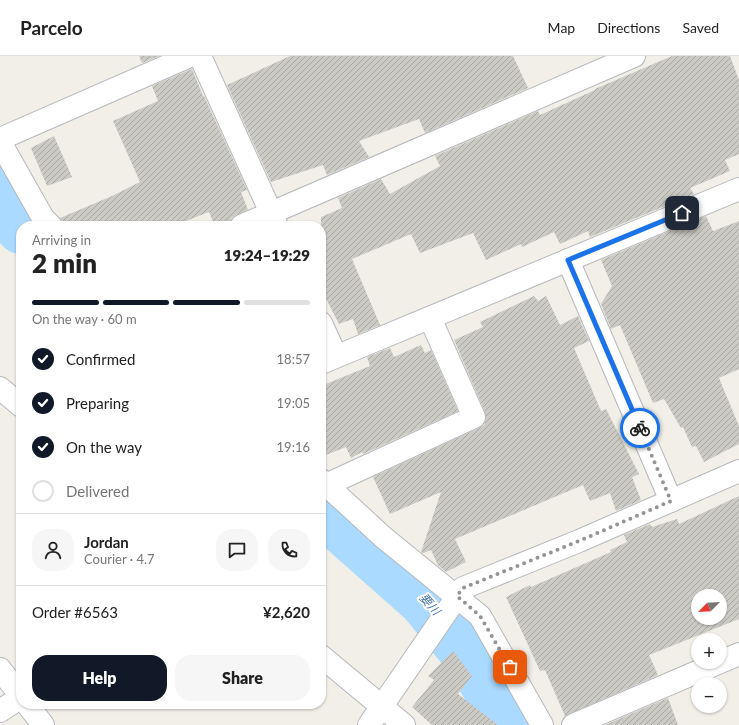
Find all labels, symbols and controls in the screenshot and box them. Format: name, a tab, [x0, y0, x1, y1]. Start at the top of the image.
text: Parcelo	[20, 16, 83, 39]
text: Map	[548, 19, 575, 36]
text: Directions	[597, 19, 660, 36]
text: Saved	[682, 19, 719, 36]
pin	[665, 196, 699, 230]
icon: home	[671, 202, 693, 224]
text: Arriving in	[32, 232, 91, 248]
text: 19:24–19:29	[224, 246, 310, 264]
text: 2 min	[32, 247, 97, 279]
text: On the way · 60 m	[32, 311, 137, 327]
icon: check	[32, 348, 54, 370]
text: Confirmed	[66, 350, 135, 368]
text: 18:57	[277, 351, 310, 367]
icon: check	[32, 392, 54, 414]
text: Preparing	[66, 394, 129, 412]
text: 19:05	[277, 395, 310, 411]
courier	[620, 408, 660, 448]
icon: bike	[629, 417, 651, 439]
icon: check	[32, 436, 54, 458]
text: On the way	[66, 438, 142, 456]
text: 19:16	[277, 439, 310, 455]
text: Delivered	[66, 482, 129, 500]
button: person	[32, 529, 74, 571]
button: chat	[216, 529, 258, 571]
button: phone	[268, 529, 310, 571]
text: Jordan	[84, 533, 129, 551]
text: Courier · 4.7	[84, 551, 155, 567]
north arrow	[691, 589, 727, 625]
map controls	[691, 589, 727, 713]
water label: 要川	[416, 590, 445, 619]
text: Order #6563	[32, 603, 118, 621]
text: ¥2,620	[263, 603, 310, 621]
button: +	[691, 633, 727, 669]
pin	[493, 650, 527, 684]
button: Help	[32, 655, 167, 701]
button: Share	[175, 655, 310, 701]
icon: bag	[499, 656, 521, 678]
button: −	[691, 677, 727, 713]

